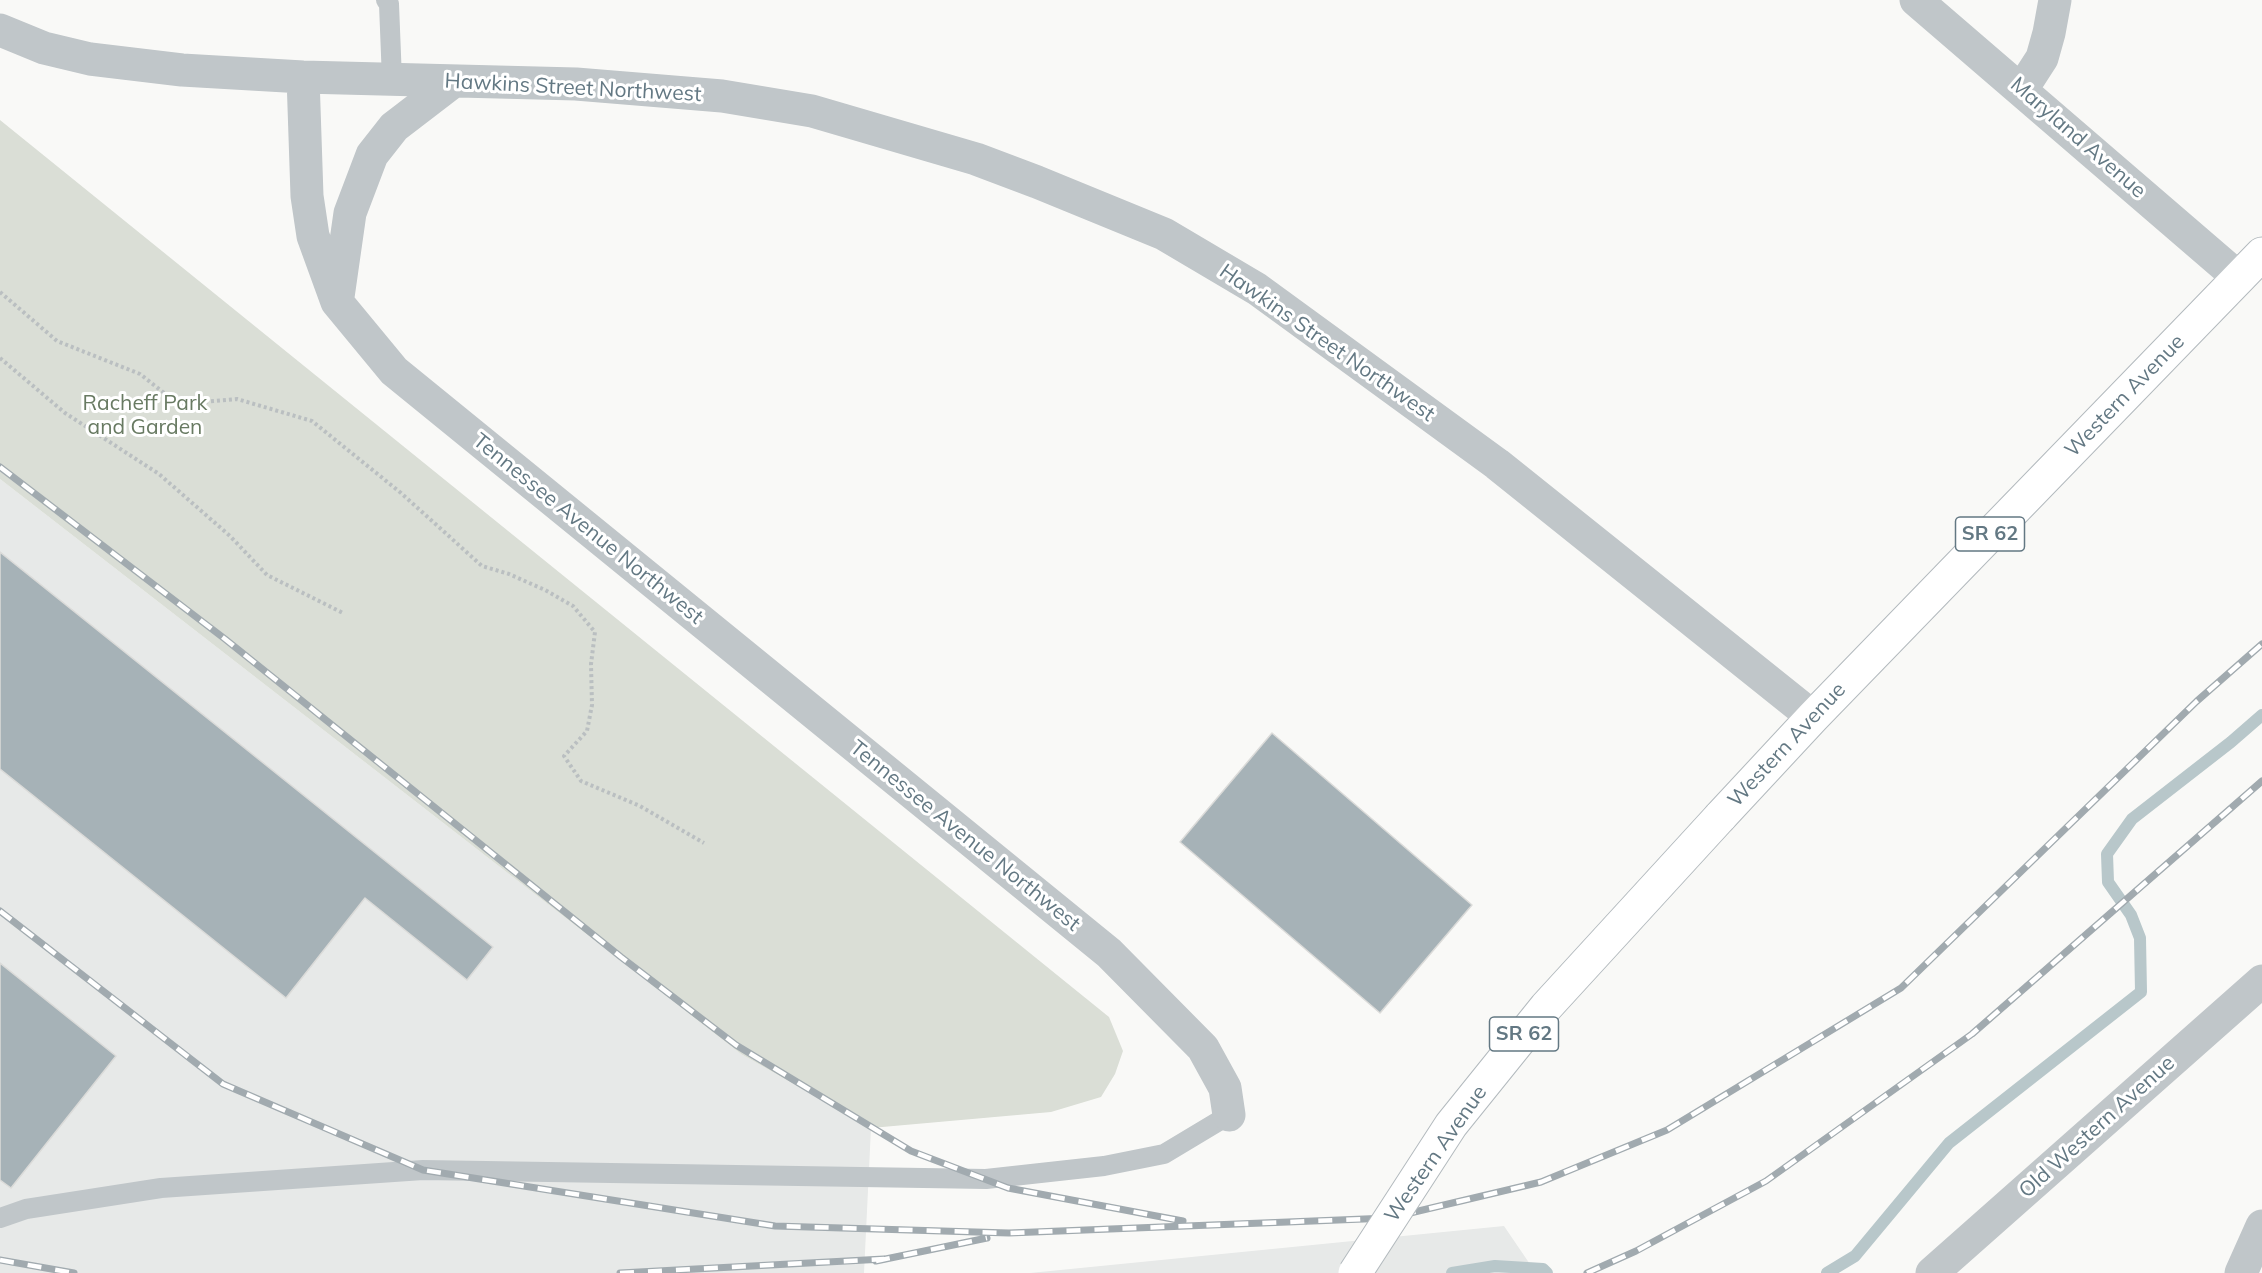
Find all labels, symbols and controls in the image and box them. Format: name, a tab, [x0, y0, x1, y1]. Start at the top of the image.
street label: Hawkins Street Northwest	[444, 69, 702, 107]
street label: Maryland Avenue	[2005, 72, 2151, 204]
street label: Hawkins Street Northwest	[1215, 259, 1439, 427]
street label: Western Avenue	[2060, 329, 2190, 463]
park label: Racheff Park and Garden	[83, 391, 207, 441]
street label: Tennessee Avenue Northwest	[468, 428, 708, 630]
road number: SR 62	[1956, 517, 2024, 551]
street label: Western Avenue	[1723, 678, 1851, 812]
street label: Tennessee Avenue Northwest	[845, 735, 1085, 937]
road number: SR 62	[1490, 1017, 1558, 1051]
street label: Old Western Avenue	[2014, 1051, 2180, 1203]
street label: Western Avenue	[1379, 1081, 1493, 1227]

